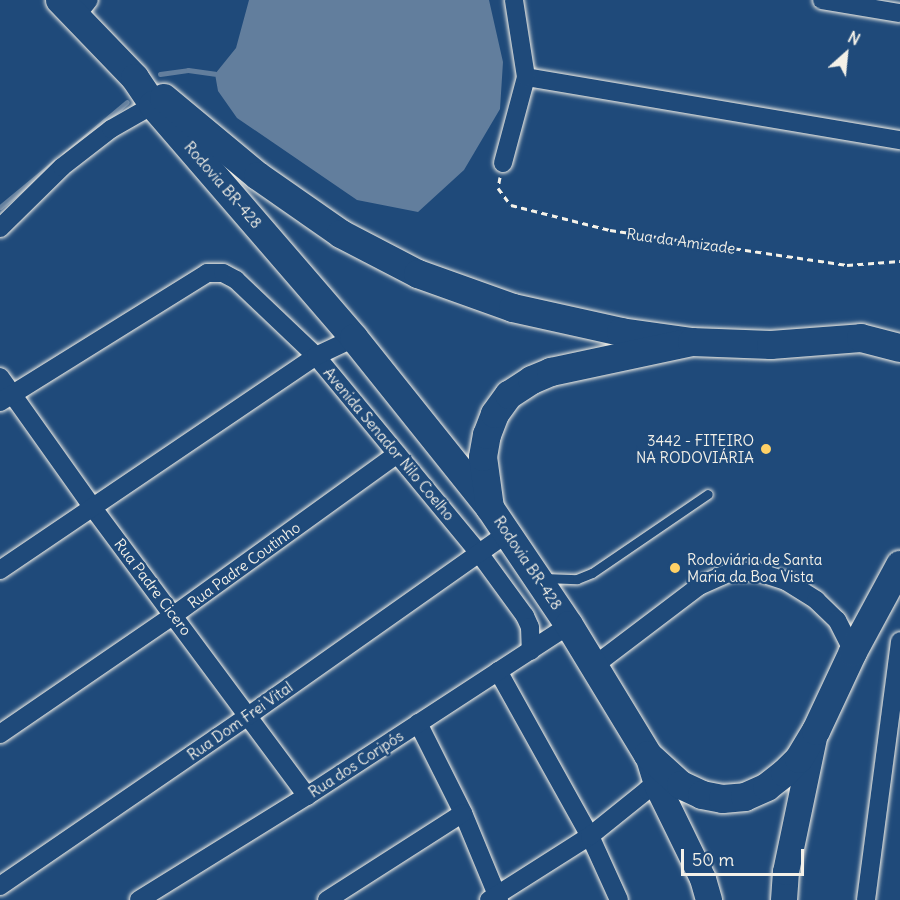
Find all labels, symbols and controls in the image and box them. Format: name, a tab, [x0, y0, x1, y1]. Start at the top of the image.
north arrow	[816, 24, 876, 84]
text: N	[845, 27, 864, 49]
street label: Rodovia BR-428	[180, 138, 266, 232]
street label: Rua da Amizade	[625, 224, 737, 258]
street label: Avenida Senador Nilo Coelho	[320, 364, 458, 524]
place label: 3442 - FITEIRO NA RODOVIÁRIA	[636, 431, 754, 466]
marker: 3442 - FITEIRO NA RODOVIÁRIA	[759, 442, 773, 456]
street label: Rodovia BR-428	[490, 513, 566, 613]
street label: Rua Padre Coutinho	[184, 518, 304, 612]
street label: Rua Padre Cicero	[111, 535, 195, 639]
place label: Rodoviária de Santa Maria da Boa Vista	[687, 550, 822, 585]
marker: Rodoviária de Santa Maria da Boa Vista	[668, 561, 682, 575]
street label: Rua Dom Frei Vital	[184, 678, 296, 764]
street label: Rua dos Coripós	[305, 727, 407, 801]
scale bar	[684, 837, 807, 875]
text: 50 m	[692, 848, 734, 871]

